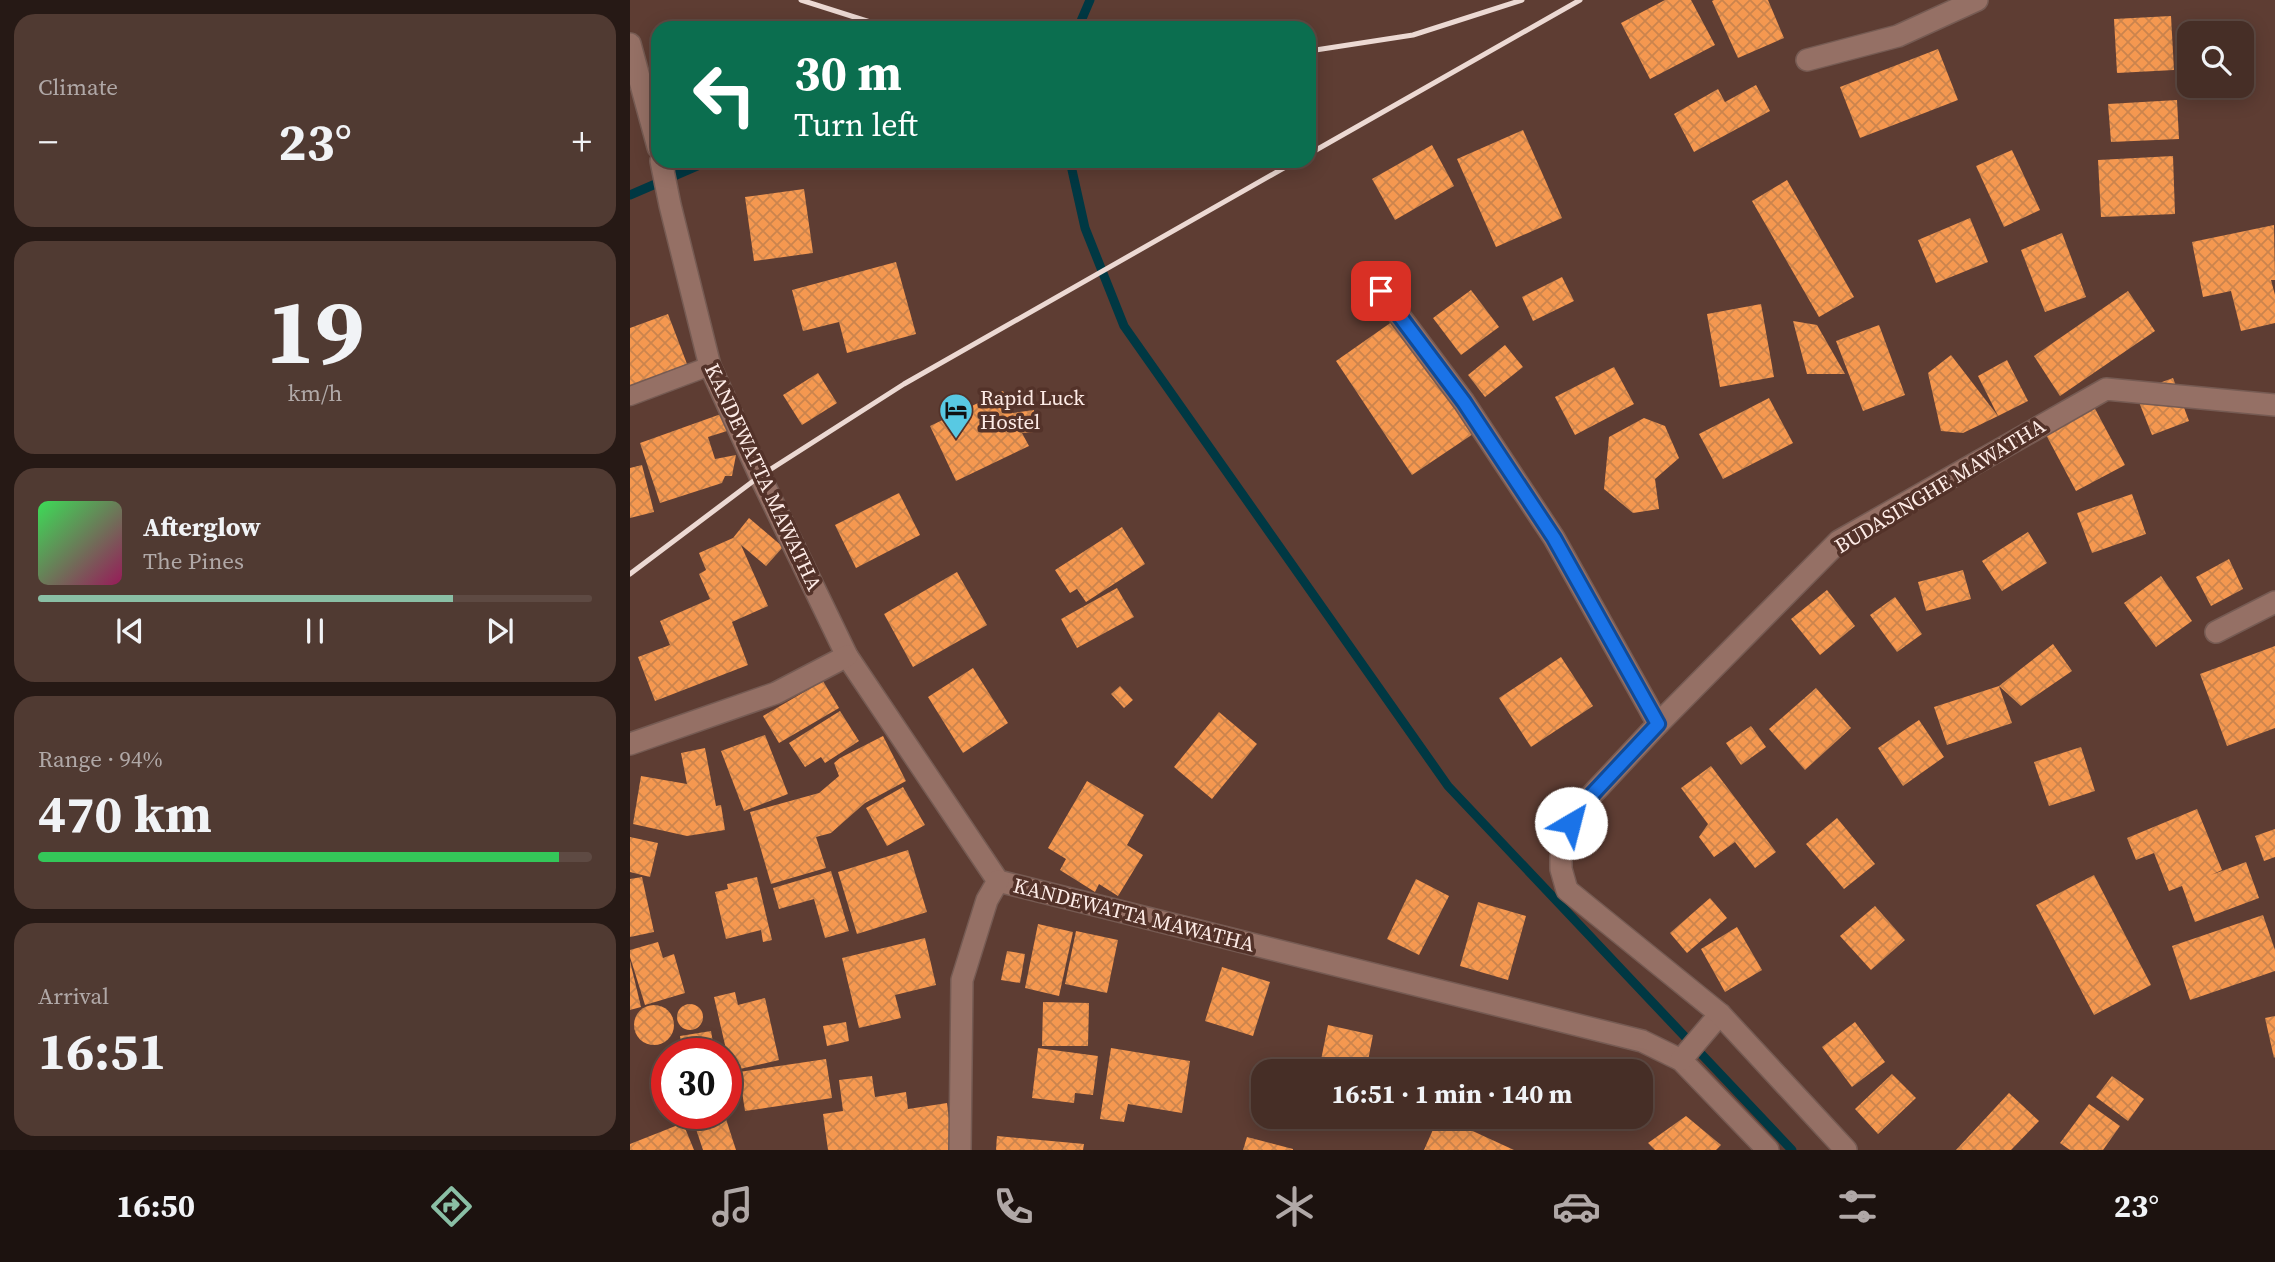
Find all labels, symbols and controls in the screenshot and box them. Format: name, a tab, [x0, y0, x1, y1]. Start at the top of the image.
map controls	[2177, 21, 2254, 98]
button: search	[2177, 21, 2254, 98]
text: 30 m	[794, 39, 902, 106]
icon: left	[679, 49, 770, 140]
text: Climate	[38, 71, 118, 103]
text: Turn left	[794, 103, 918, 147]
text: 23°	[278, 106, 352, 177]
text: −	[38, 116, 58, 168]
text: +	[572, 116, 592, 168]
pin	[1351, 261, 1411, 321]
text: 19	[266, 269, 364, 393]
icon: arrive	[1362, 272, 1400, 310]
street label: KANDEWATTA MAWATHA	[698, 358, 829, 595]
text: km/h	[288, 377, 342, 409]
place label: Rapid Luck Hostel	[980, 383, 1085, 436]
hotel icon: Rapid Luck Hostel	[937, 391, 975, 440]
street label: BUDASINGHE MAWATHA	[1829, 411, 2051, 560]
text: Afterglow	[143, 509, 261, 545]
text: The Pines	[143, 545, 244, 577]
icon: previous	[111, 612, 149, 650]
icon: pause	[296, 612, 334, 650]
icon: next	[481, 612, 519, 650]
text: Range · 94%	[38, 743, 163, 775]
text: 470 km	[38, 778, 212, 849]
position arrow	[1534, 786, 1608, 860]
street label: KANDEWATTA MAWATHA	[1010, 870, 1258, 959]
text: Arrival	[38, 980, 109, 1012]
text: 16:51	[38, 1015, 166, 1086]
speed limit sign: 30	[651, 1038, 742, 1129]
text: 16:51 · 1 min · 140 m	[1332, 1076, 1572, 1112]
icon: directions	[427, 1182, 476, 1231]
icon: music	[708, 1182, 757, 1231]
icon: phone	[989, 1182, 1038, 1231]
icon: climate	[1270, 1182, 1319, 1231]
icon: car	[1552, 1182, 1601, 1231]
icon: filters	[1833, 1182, 1882, 1231]
text: 16:50	[116, 1184, 195, 1228]
text: 23°	[2114, 1184, 2159, 1228]

